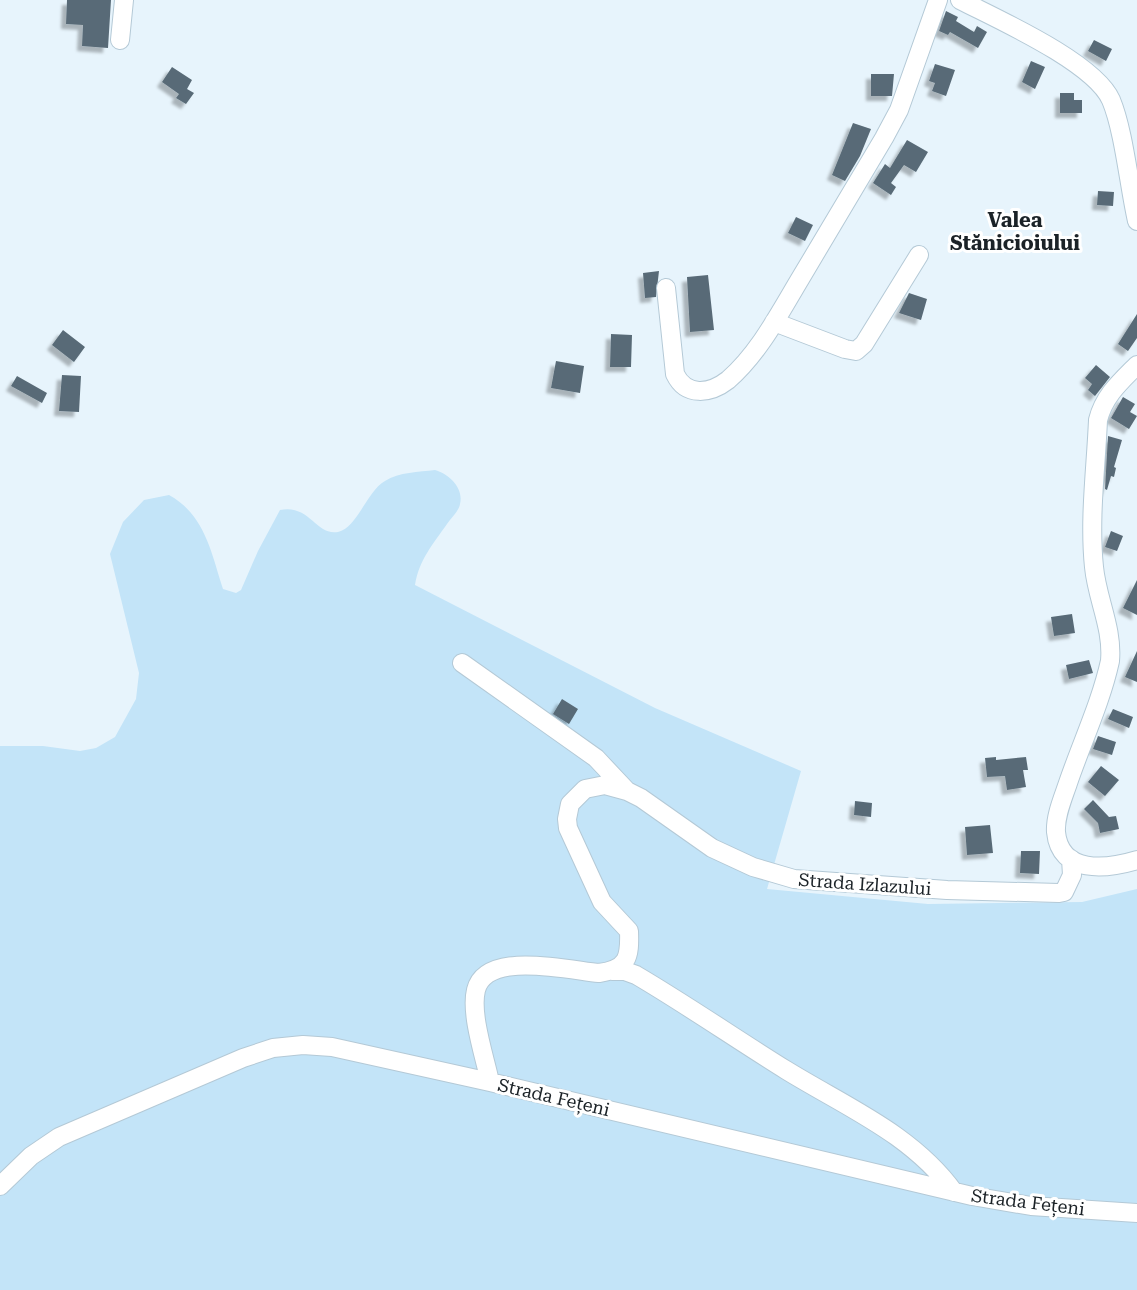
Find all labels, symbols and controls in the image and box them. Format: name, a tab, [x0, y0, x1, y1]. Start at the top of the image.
district label: Valea Stănicioiului	[950, 208, 1080, 255]
street label: Strada Izlazului	[798, 869, 932, 899]
street label: Strada Fețeni	[496, 1074, 612, 1121]
street label: Strada Fețeni	[970, 1185, 1086, 1220]

